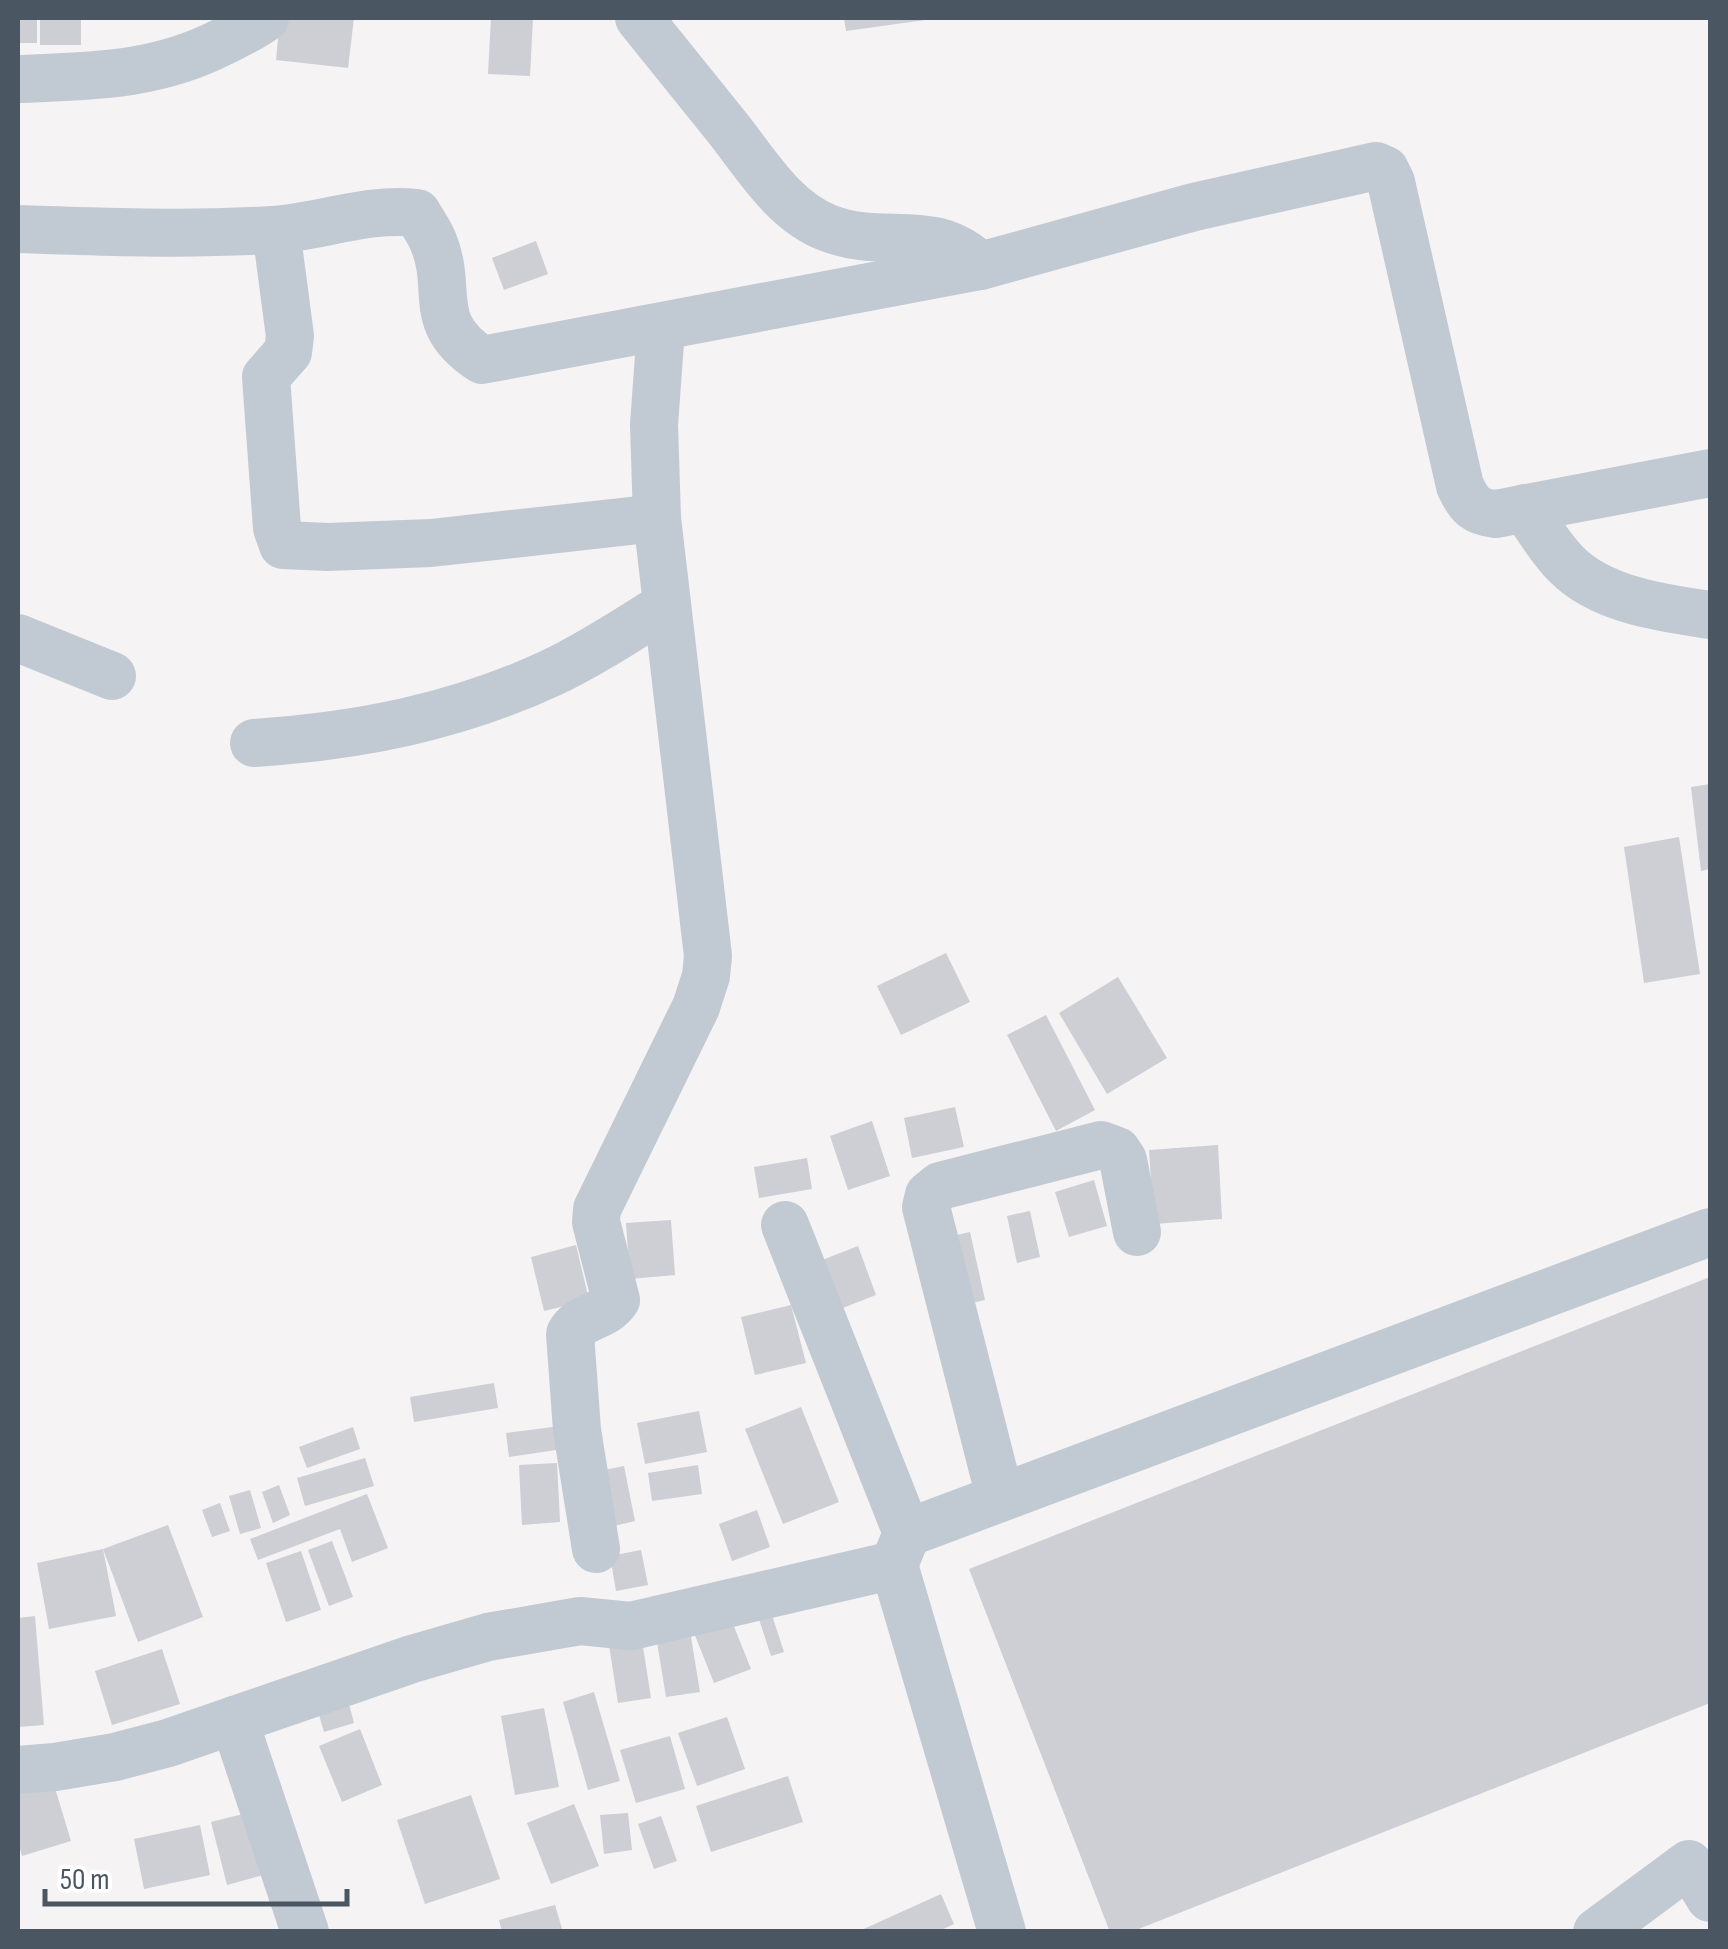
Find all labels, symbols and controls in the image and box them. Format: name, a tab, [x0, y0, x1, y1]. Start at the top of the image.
scale bar	[45, 1844, 348, 1906]
text: 50 m	[60, 1862, 109, 1898]

